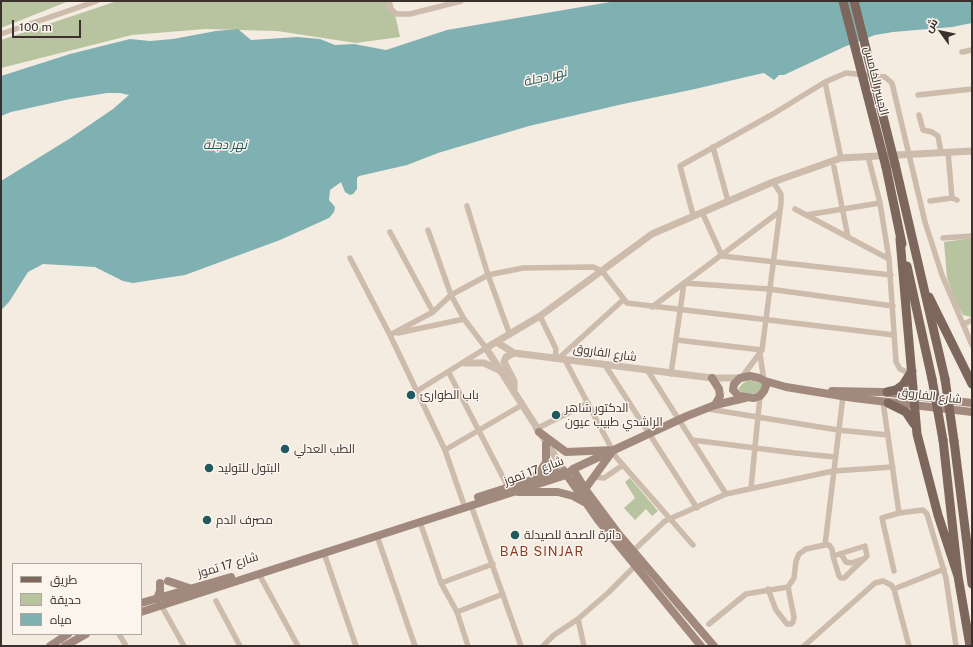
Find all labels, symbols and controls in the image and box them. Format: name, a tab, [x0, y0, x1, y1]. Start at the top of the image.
scale bar	[14, 12, 83, 38]
north arrow	[921, 12, 961, 52]
text: ش	[922, 16, 940, 35]
text: 100 m	[19, 20, 52, 34]
street label: الجسر الخامس	[861, 45, 891, 117]
water label: نهر دجلة	[522, 64, 568, 90]
water label: نهر دجلة	[203, 137, 247, 153]
street label: شارع الفاروق	[572, 341, 638, 365]
street label: شارع الفاروق	[897, 385, 963, 407]
place label: باب الطوارئ	[420, 388, 479, 402]
marker: باب الطوارئ	[405, 389, 417, 401]
place label: الدكتور شاهر الراشدي طبيب عيون	[565, 401, 663, 429]
marker: الدكتور شاهر الراشدي طبيب عيون	[550, 409, 562, 421]
place label: الطب العدلي	[294, 442, 355, 456]
marker: الطب العدلي	[279, 443, 291, 455]
street label: شارع 17 تموز	[502, 454, 566, 488]
place label: البتول للتوليد	[218, 461, 280, 475]
marker: البتول للتوليد	[203, 462, 215, 474]
place label: مصرف الدم	[216, 513, 273, 527]
marker: مصرف الدم	[201, 514, 213, 526]
place label: دائرة الصحة للصيدلة	[524, 528, 621, 542]
marker: دائرة الصحة للصيدلة	[509, 529, 521, 541]
district label: BAB SINJAR	[500, 544, 584, 560]
street label: شارع 17 تموز	[196, 549, 260, 581]
legend	[12, 563, 142, 635]
text: طريق	[50, 573, 77, 587]
text: حديقة	[50, 593, 81, 607]
text: مياه	[50, 613, 72, 627]

